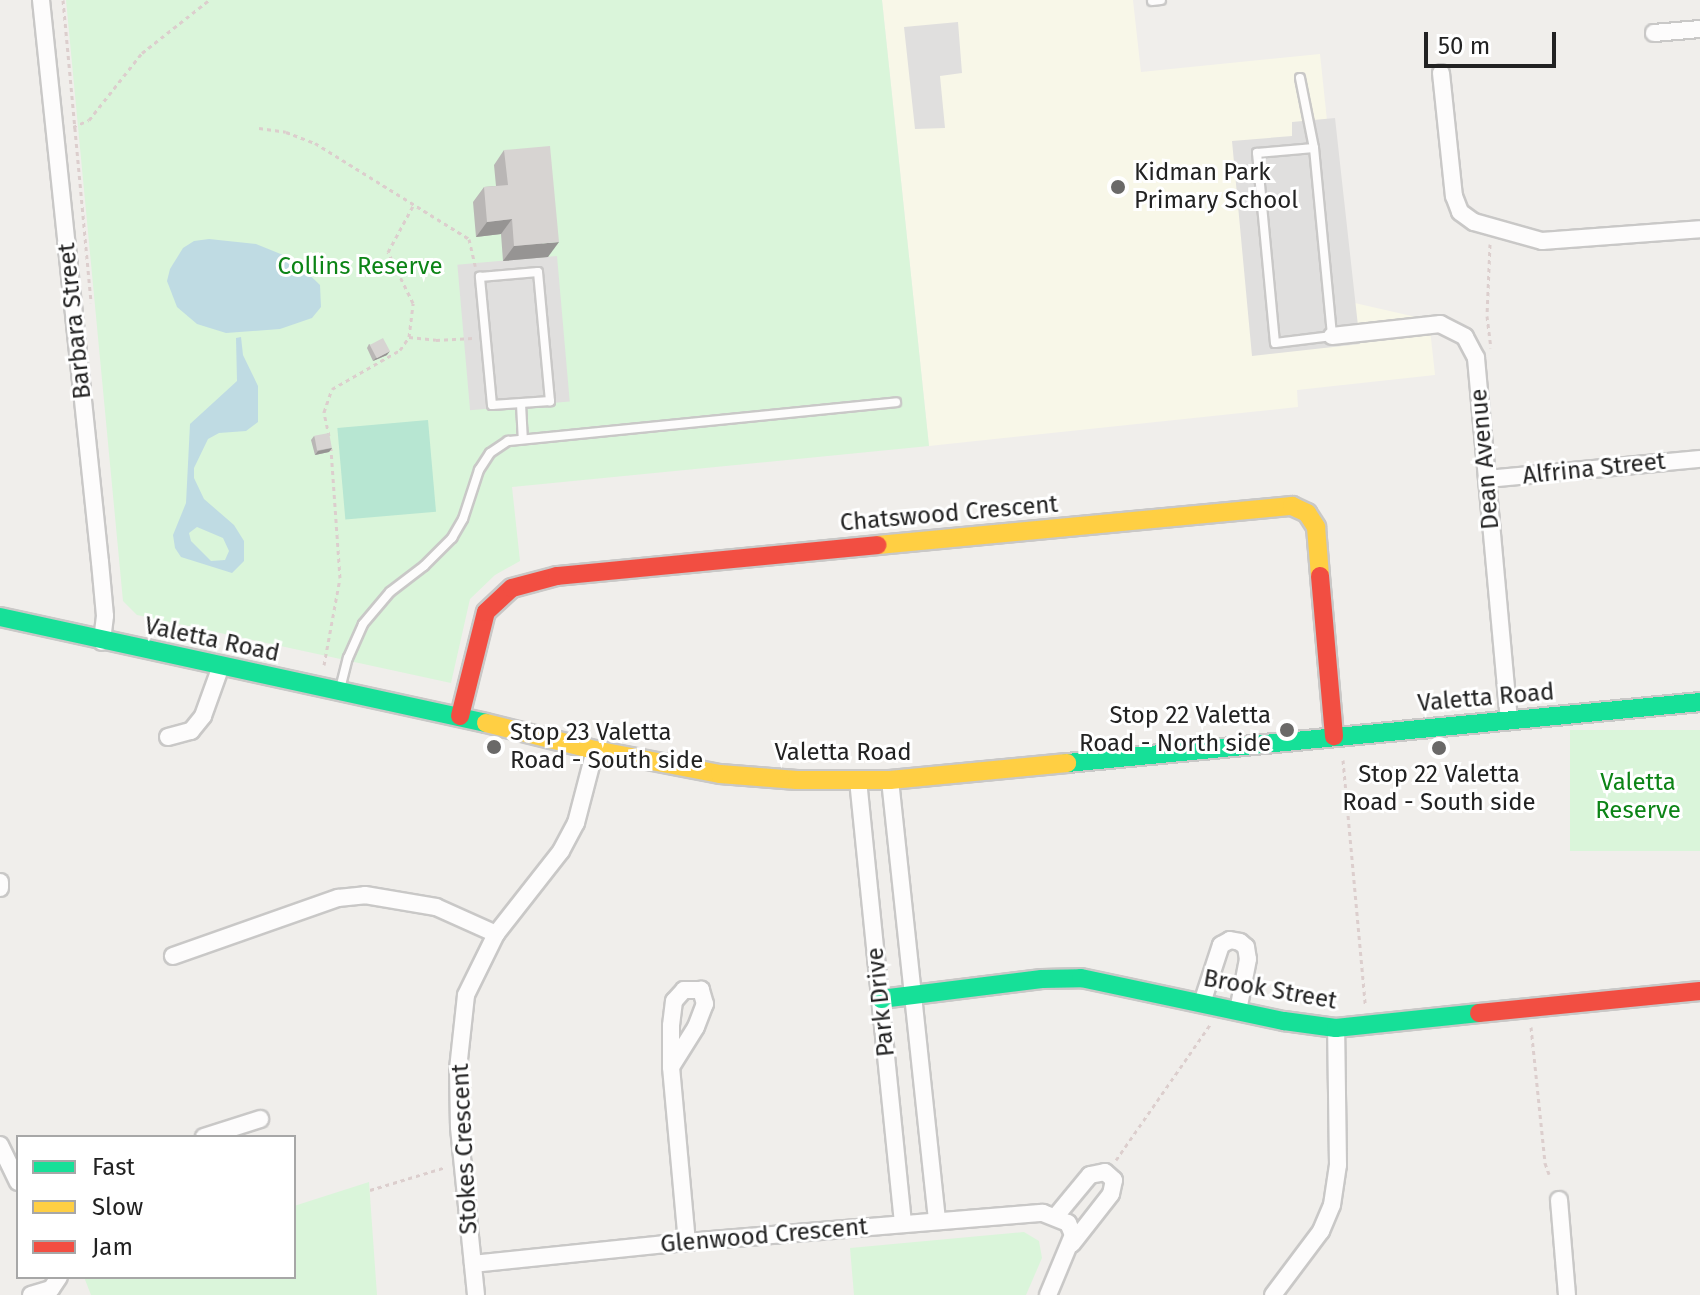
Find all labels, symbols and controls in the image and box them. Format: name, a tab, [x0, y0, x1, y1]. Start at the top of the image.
scale bar	[1428, 16, 1560, 66]
text: 50 m	[1438, 32, 1490, 60]
place label: Kidman Park Primary School	[1134, 159, 1298, 215]
marker: Kidman Park Primary School	[1109, 178, 1127, 196]
street label: Barbara Street	[52, 241, 98, 401]
park label: Collins Reserve	[277, 253, 443, 281]
street label: Dean Avenue	[1464, 387, 1506, 531]
street label: Alfrina Street	[1521, 447, 1667, 491]
street label: Chatswood Crescent	[839, 490, 1059, 538]
street label: Valetta Road	[142, 612, 282, 668]
street label: Valetta Road	[1416, 678, 1556, 718]
place label: Stop 22 Valetta Road - North side	[1079, 702, 1271, 758]
place label: Stop 23 Valetta Road - South side	[510, 719, 703, 775]
marker: Stop 22 Valetta Road - North side	[1278, 721, 1296, 739]
marker: Stop 23 Valetta Road - South side	[485, 738, 503, 756]
street label: Valetta Road	[774, 739, 912, 767]
marker: Stop 22 Valetta Road - South side	[1430, 739, 1448, 757]
place label: Stop 22 Valetta Road - South side	[1342, 761, 1536, 817]
park label: Valetta Reserve	[1595, 769, 1681, 825]
street label: Park Drive	[861, 946, 901, 1058]
street label: Brook Street	[1201, 964, 1339, 1016]
street label: Stokes Crescent	[446, 1063, 484, 1235]
legend	[16, 1135, 296, 1279]
text: Fast	[92, 1153, 135, 1181]
text: Slow	[92, 1193, 143, 1221]
street label: Glenwood Crescent	[659, 1213, 869, 1259]
text: Jam	[92, 1233, 133, 1261]

